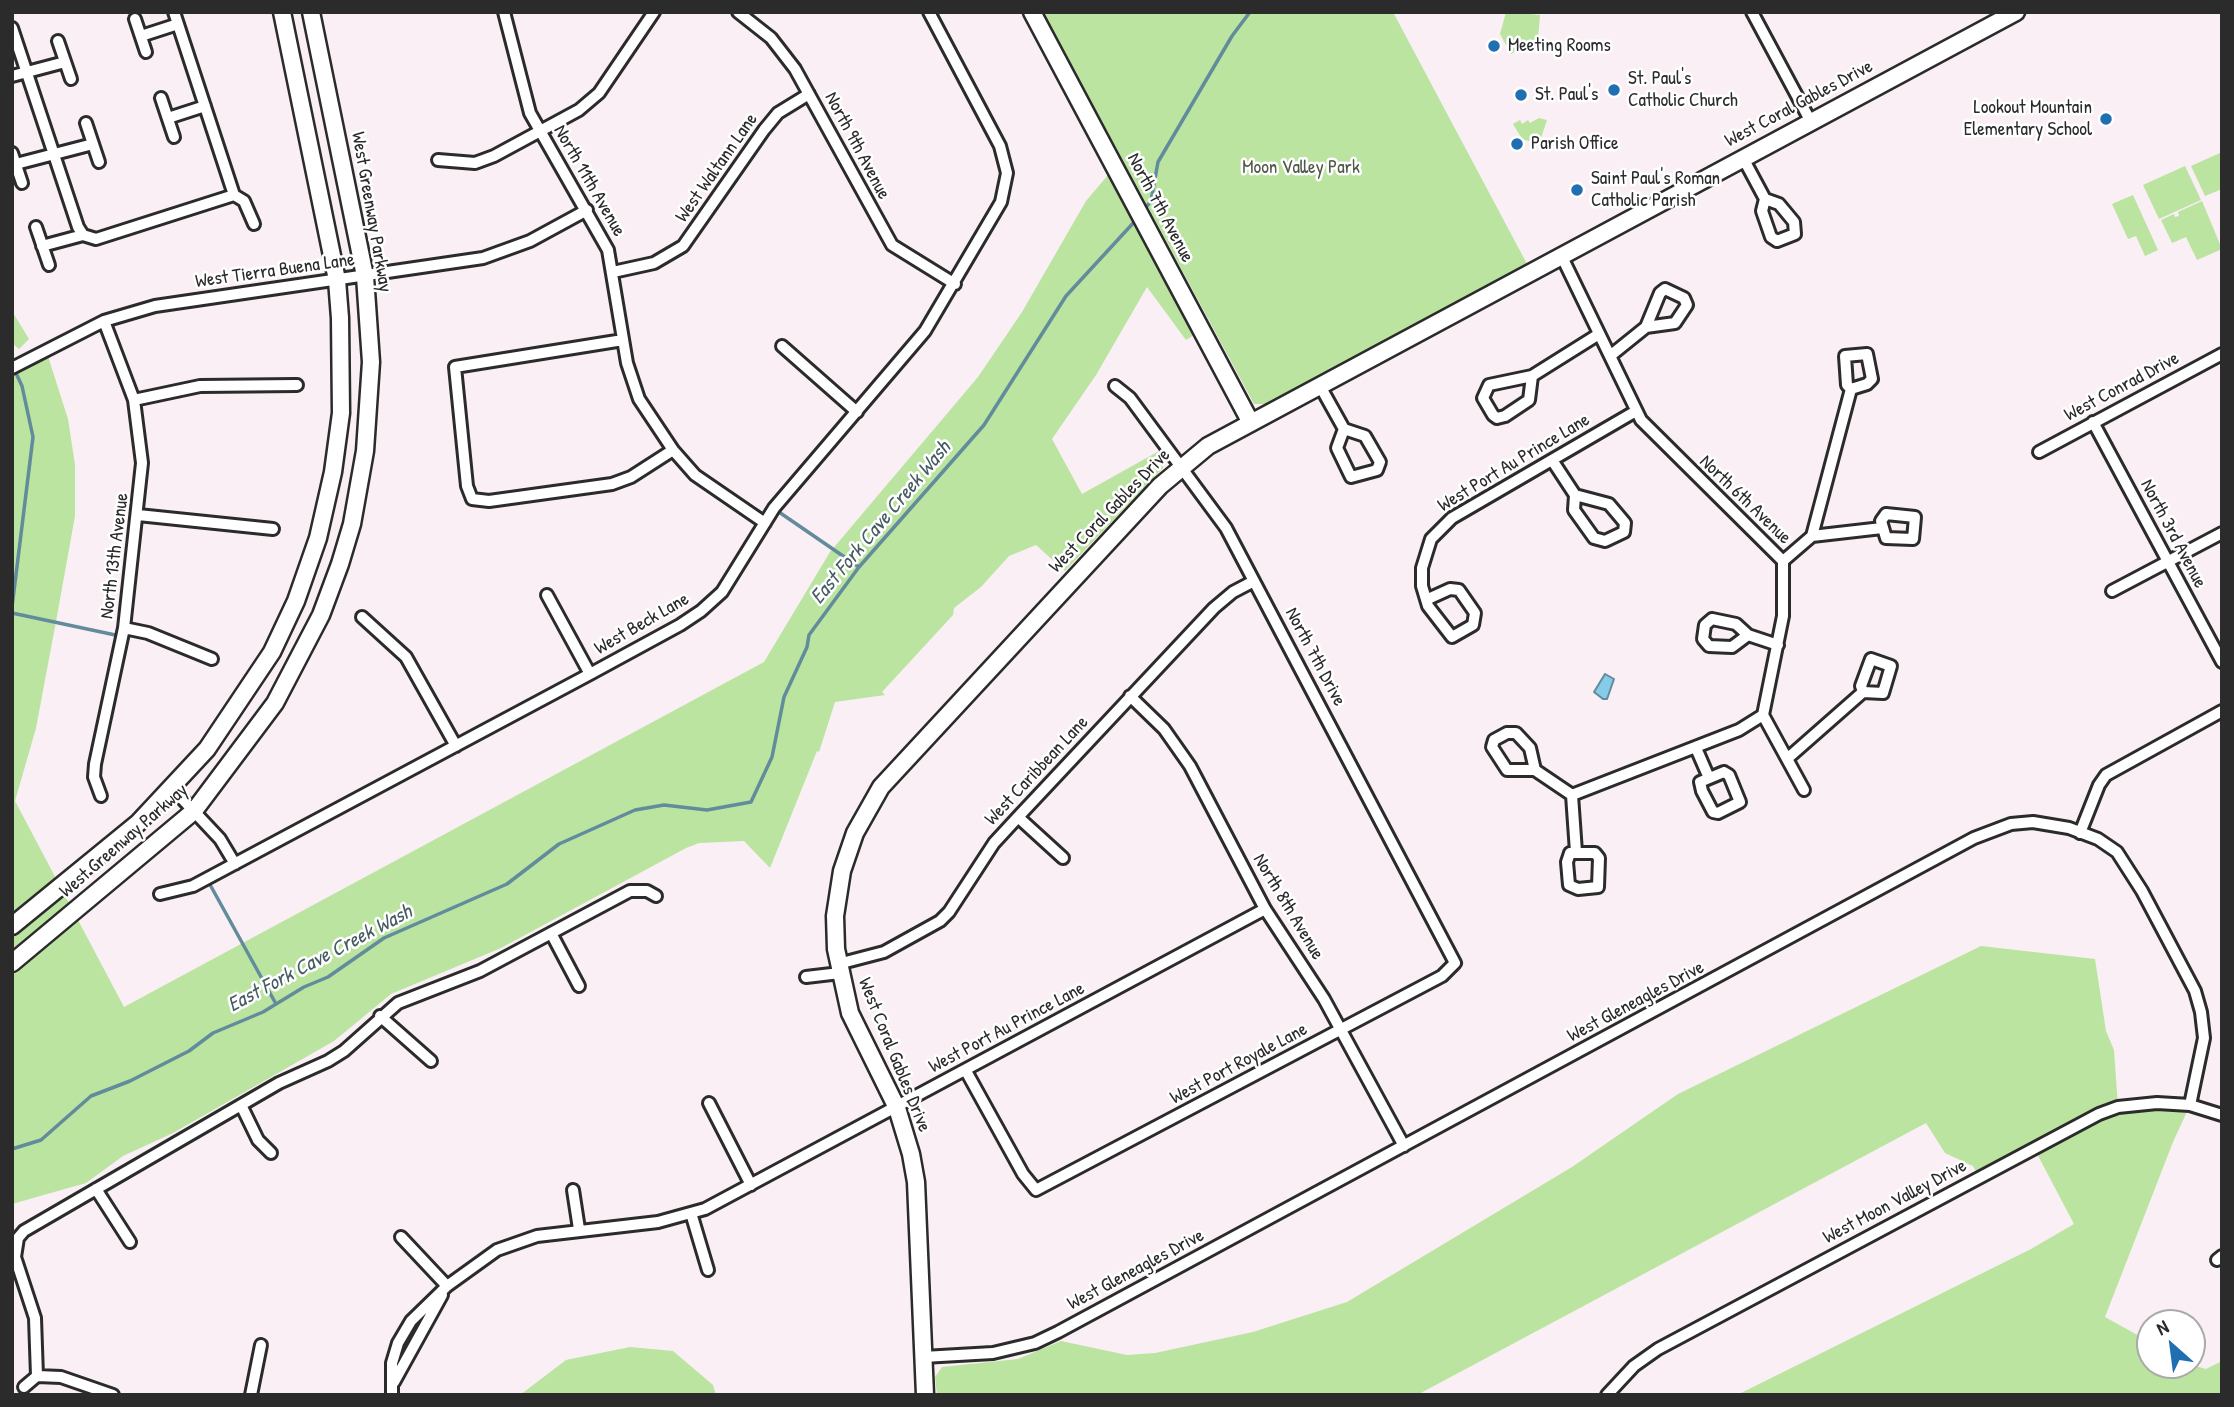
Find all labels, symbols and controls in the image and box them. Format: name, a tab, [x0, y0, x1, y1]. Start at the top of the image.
place label: Meeting Rooms	[1508, 35, 1611, 57]
marker: Meeting Rooms	[1486, 38, 1502, 54]
street label: West Coral Gables Drive	[1721, 55, 1877, 153]
place label: St. Paul's Catholic Church	[1628, 68, 1738, 112]
marker: St. Paul's Catholic Church	[1606, 82, 1622, 98]
place label: St. Paul's	[1535, 84, 1598, 106]
marker: St. Paul's	[1513, 87, 1529, 103]
street label: North 9th Avenue	[819, 89, 895, 203]
place label: Lookout Mountain Elementary School	[1964, 97, 2092, 141]
street label: West Waltann Lane	[671, 109, 763, 227]
marker: Lookout Mountain Elementary School	[2098, 111, 2114, 127]
street label: North 11th Avenue	[548, 121, 630, 241]
street label: West Greenway Parkway	[346, 130, 396, 294]
place label: Parish Office	[1531, 133, 1619, 155]
marker: Parish Office	[1509, 136, 1525, 152]
street label: North 7th Avenue	[1122, 149, 1198, 267]
park label: Moon Valley Park	[1242, 157, 1360, 179]
place label: Saint Paul's Roman Catholic Parish	[1591, 168, 1720, 212]
marker: Saint Paul's Roman Catholic Parish	[1569, 182, 1585, 198]
street label: West Tierra Buena Lane	[194, 249, 356, 293]
street label: West Conrad Drive	[2061, 347, 2183, 427]
street label: West Port Au Prince Lane	[1434, 409, 1594, 517]
water label: East Fork Cave Creek Wash	[806, 436, 956, 610]
street label: West Coral Gables Drive	[1045, 444, 1175, 578]
street label: North 6th Avenue	[1694, 451, 1796, 549]
street label: North 3rd Avenue	[2135, 476, 2211, 592]
street label: North 13th Avenue	[96, 492, 134, 620]
street label: West Beck Lane	[591, 588, 693, 660]
street label: North 7th Drive	[1280, 604, 1350, 710]
street label: West Caribbean Lane	[981, 712, 1093, 830]
street label: West Greenway Parkway	[55, 779, 193, 903]
street label: North 8th Avenue	[1248, 850, 1328, 964]
water label: East Fork Cave Creek Wash	[224, 900, 416, 1018]
street label: West Gleneagles Drive	[1564, 956, 1708, 1048]
street label: West Coral Gables Drive	[853, 975, 935, 1135]
street label: West Port Au Prince Lane	[925, 977, 1089, 1079]
street label: West Port Royale Lane	[1167, 1018, 1311, 1110]
street label: West Moon Valley Drive	[1819, 1155, 1971, 1249]
street label: West Gleneagles Drive	[1064, 1224, 1208, 1316]
north arrow	[2136, 1309, 2206, 1379]
text: N	[2152, 1313, 2173, 1341]

